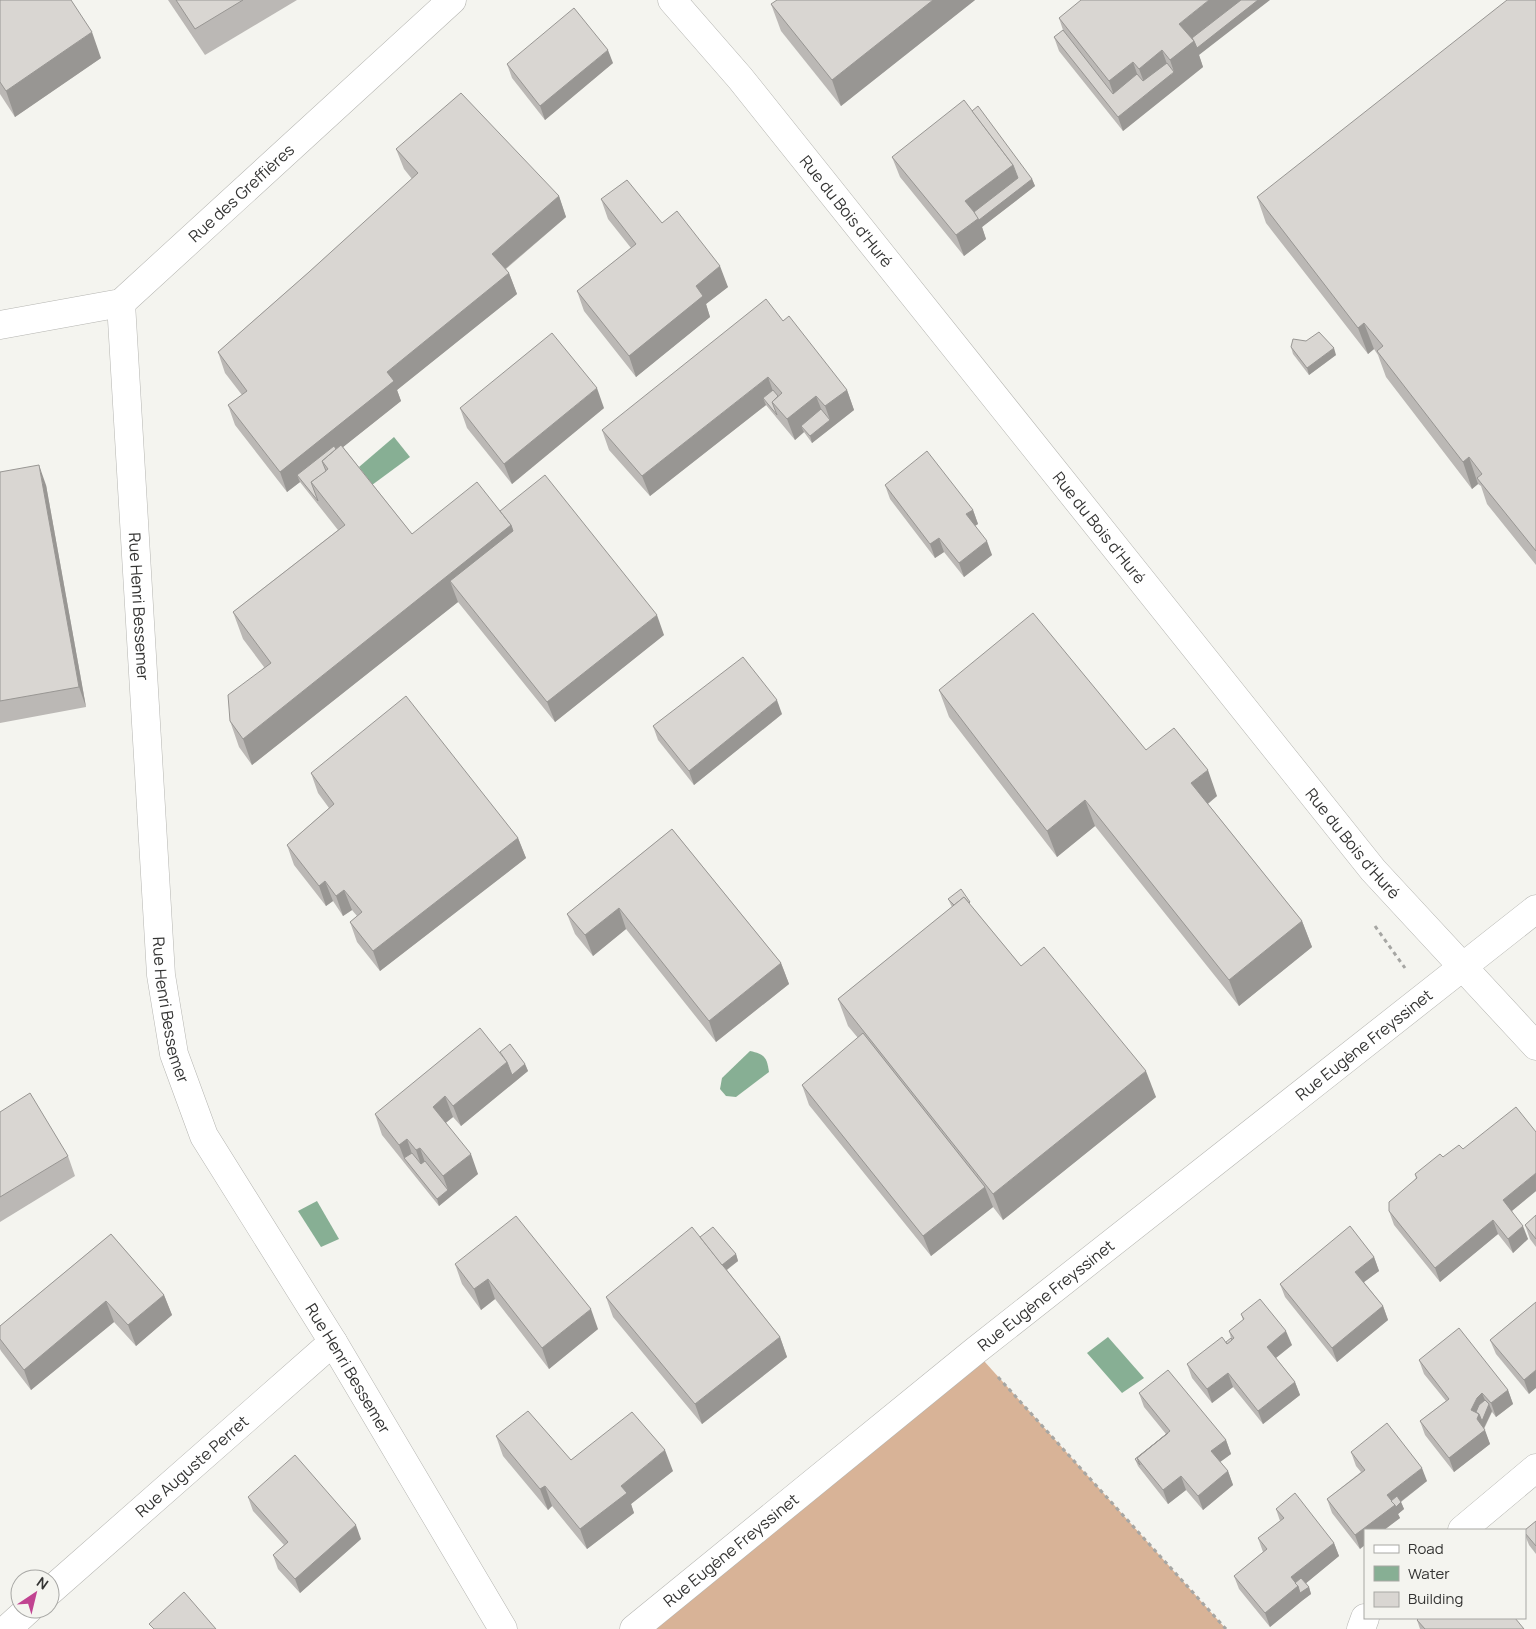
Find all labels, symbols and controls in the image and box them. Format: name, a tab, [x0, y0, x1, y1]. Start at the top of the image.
street label: Rue des Greffières	[184, 139, 299, 247]
street label: Rue du Bois d'Huré	[795, 151, 898, 272]
street label: Rue du Bois d'Huré	[1048, 467, 1151, 588]
street label: Rue Henri Bessemer	[124, 532, 154, 681]
street label: Rue du Bois d'Huré	[1301, 783, 1405, 903]
street label: Rue Henri Bessemer	[148, 936, 195, 1086]
street label: Rue Eugène Freyssinet	[1291, 984, 1437, 1105]
street label: Rue Eugène Freyssinet	[973, 1234, 1119, 1356]
street label: Rue Henri Bessemer	[300, 1299, 396, 1438]
street label: Rue Auguste Perret	[131, 1410, 253, 1522]
street label: Rue Eugène Freyssinet	[659, 1488, 803, 1612]
legend	[1364, 1529, 1526, 1619]
text: Road	[1408, 1538, 1444, 1559]
text: Water	[1408, 1563, 1450, 1584]
north arrow	[10, 1569, 60, 1619]
text: N	[33, 1572, 52, 1594]
text: Building	[1408, 1588, 1463, 1609]

